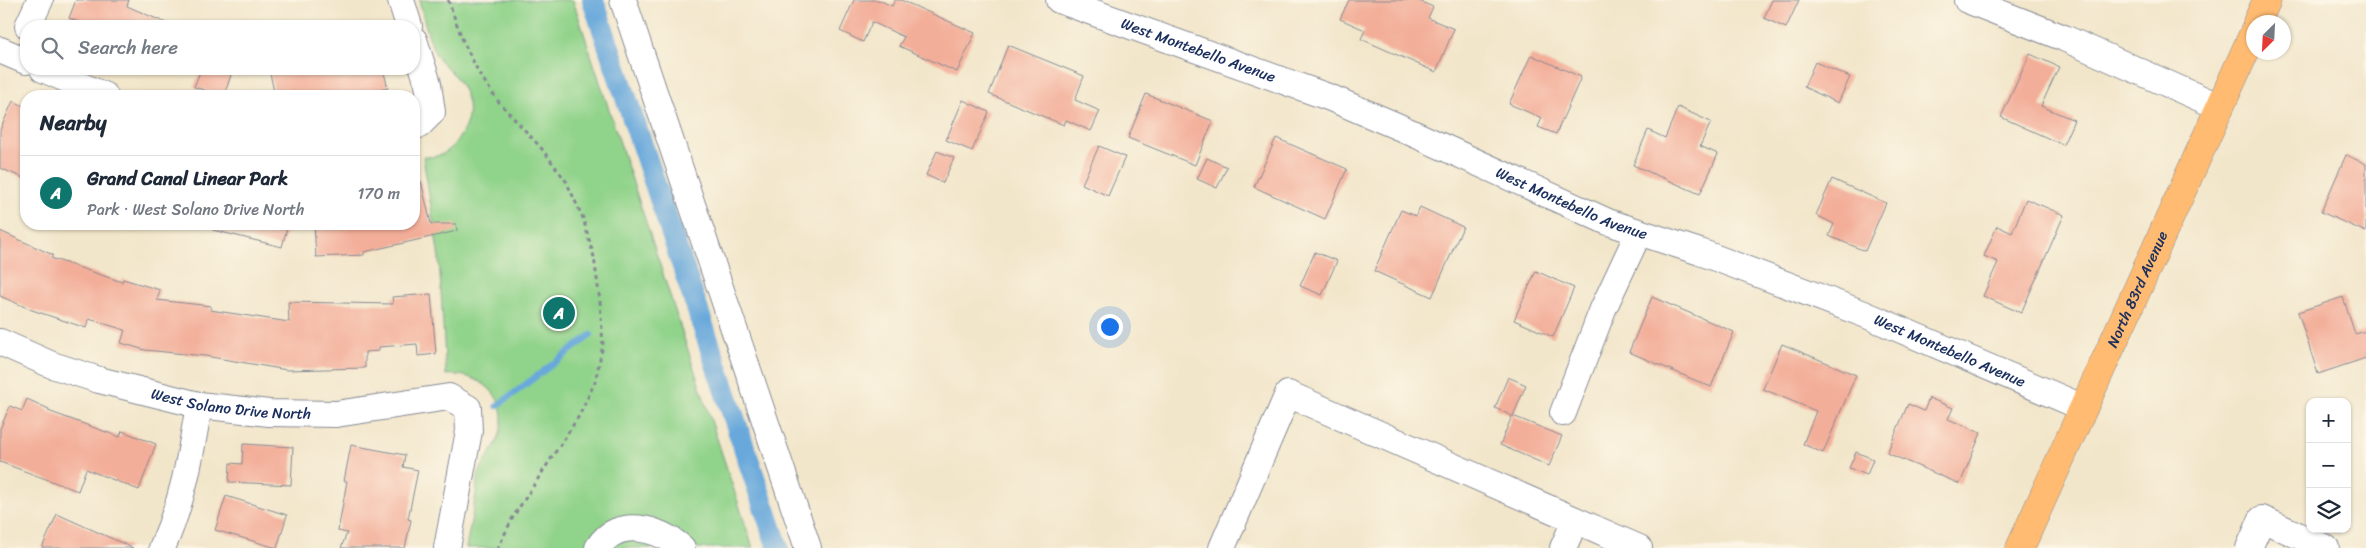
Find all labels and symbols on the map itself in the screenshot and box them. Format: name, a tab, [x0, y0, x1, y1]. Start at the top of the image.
street label: West Montebello Avenue	[1117, 10, 1280, 90]
north arrow	[2246, 15, 2291, 60]
street label: West Montebello Avenue	[1491, 160, 1651, 247]
street label: North 83rd Avenue	[2099, 227, 2175, 352]
pin: A	[543, 294, 575, 332]
street label: West Montebello Avenue	[1870, 307, 2030, 395]
your location	[1097, 314, 1123, 340]
street label: West Solano Drive North	[148, 381, 311, 427]

